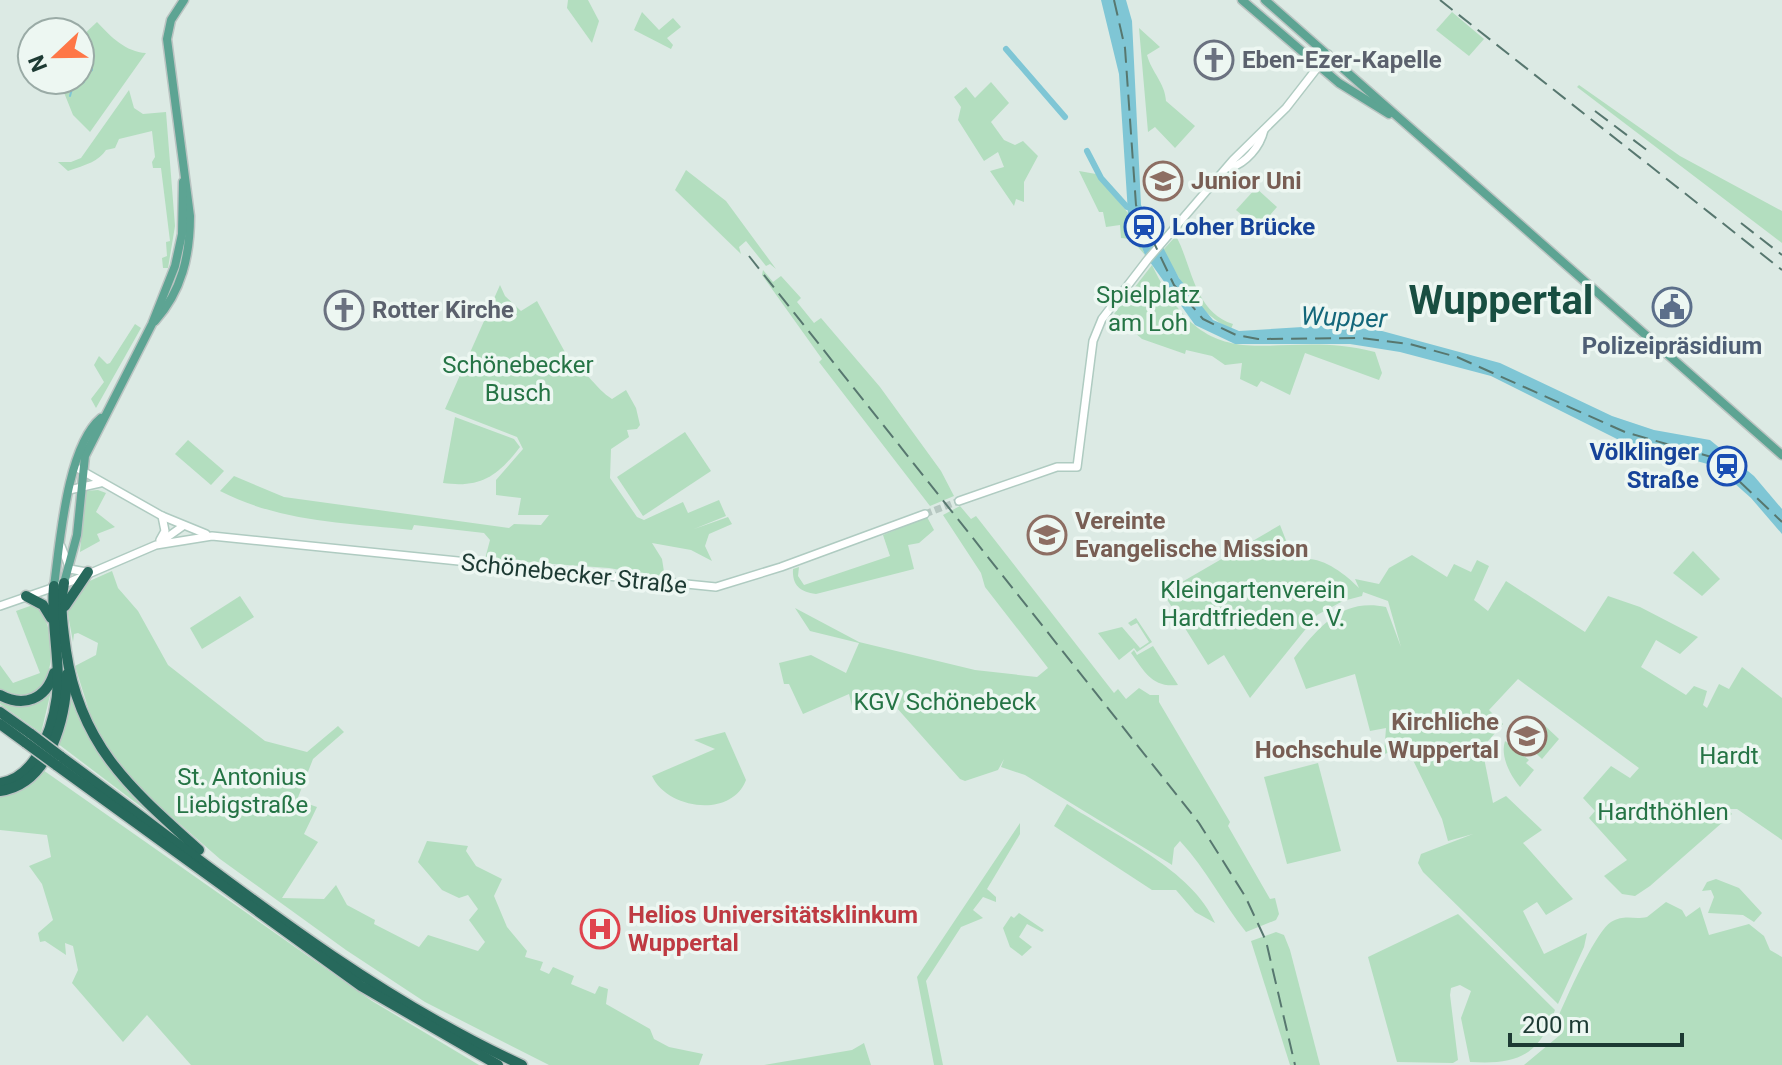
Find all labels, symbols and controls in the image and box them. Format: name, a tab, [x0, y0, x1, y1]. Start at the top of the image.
north arrow	[16, 16, 96, 96]
church icon: Eben-Ezer-Kapelle	[1193, 39, 1235, 81]
place label: Eben-Ezer-Kapelle	[1242, 46, 1442, 74]
text: N	[23, 51, 52, 75]
school or university icon: Junior Uni	[1142, 160, 1184, 202]
place label: Junior Uni	[1191, 167, 1302, 195]
station icon: Loher Brücke	[1123, 206, 1165, 248]
place label: Loher Brücke	[1172, 213, 1315, 241]
district label: Wuppertal	[1409, 277, 1593, 324]
park label: Spielplatz am Loh	[1096, 281, 1200, 337]
public building icon: Polizeipräsidium	[1651, 286, 1693, 328]
church icon: Rotter Kirche	[323, 289, 365, 331]
place label: Rotter Kirche	[372, 296, 514, 324]
water label: Wupper	[1300, 301, 1389, 334]
place label: Polizeipräsidium	[1582, 332, 1762, 360]
park label: Schönebecker Busch	[442, 351, 594, 407]
place label: Völklinger Straße	[1590, 438, 1699, 494]
station icon: Völklinger Straße	[1706, 445, 1748, 487]
place label: Vereinte Evangelische Mission	[1075, 507, 1308, 563]
school or university icon: Vereinte Evangelische Mission	[1026, 514, 1068, 556]
street label: Schönebecker Straße	[460, 548, 688, 600]
park label: Kleingartenverein Hardtfrieden e. V.	[1160, 576, 1346, 632]
park label: KGV Schönebeck	[854, 688, 1037, 716]
place label: Kirchliche Hochschule Wuppertal	[1255, 708, 1499, 764]
school or university icon: Kirchliche Hochschule Wuppertal	[1506, 715, 1548, 757]
park label: Hardt	[1699, 742, 1759, 770]
park label: St. Antonius Liebigstraße	[176, 763, 308, 819]
park label: Hardthöhlen	[1597, 798, 1729, 826]
place label: Helios Universitätsklinkum Wuppertal	[628, 901, 918, 957]
hospital icon: Helios Universitätsklinkum Wuppertal	[579, 908, 621, 950]
scale bar	[1510, 997, 1682, 1047]
text: 200 m	[1522, 1011, 1589, 1039]

